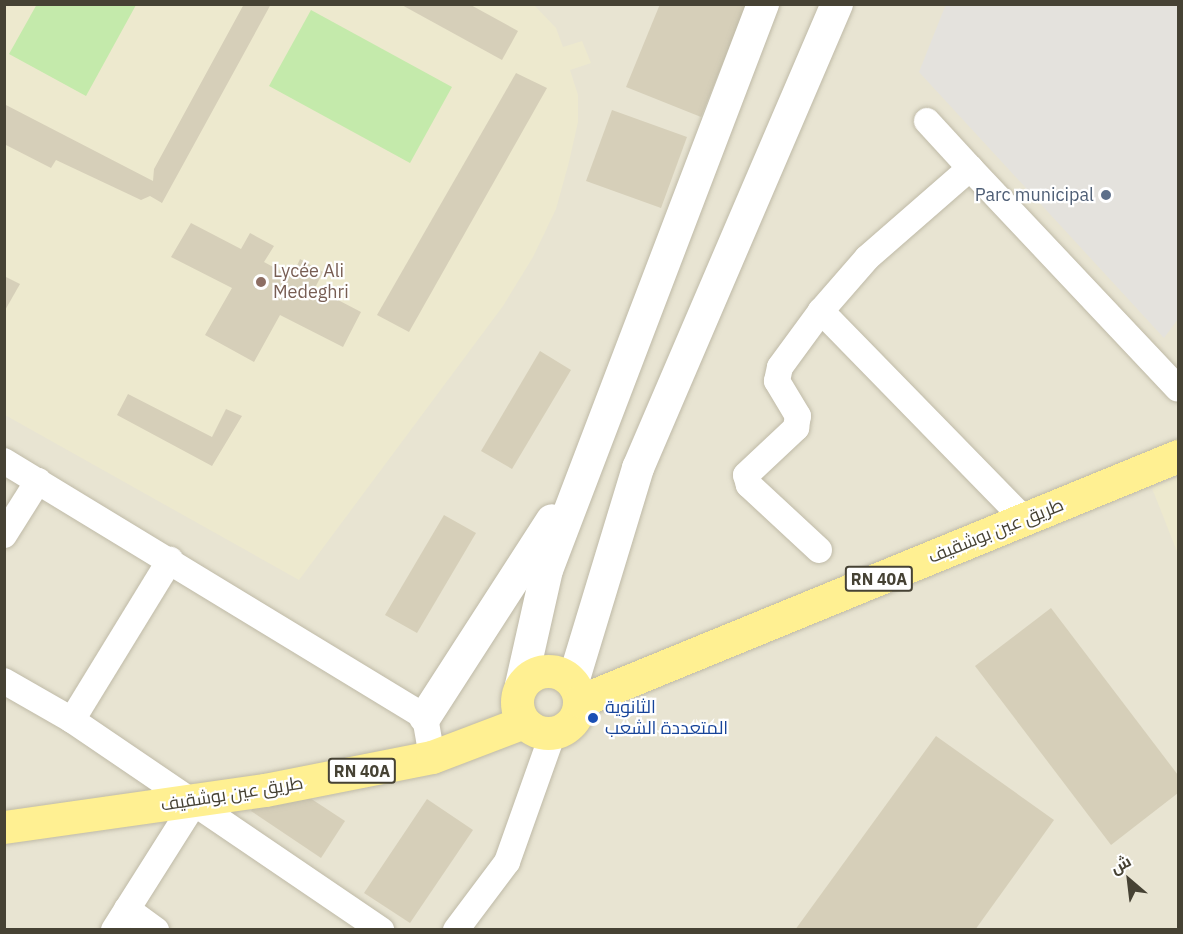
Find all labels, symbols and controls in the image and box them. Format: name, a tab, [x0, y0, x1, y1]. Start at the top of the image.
place label: Parc municipal	[975, 184, 1094, 206]
marker: Parc municipal	[1099, 188, 1113, 202]
place label: Lycée Ali Medeghri	[273, 261, 349, 304]
marker: Lycée Ali Medeghri	[254, 275, 268, 289]
street label: طريق عين بوشقيف	[925, 494, 1067, 568]
road number: RN 40A	[844, 566, 914, 592]
place label: الثانوية المتعددة الشعب	[605, 697, 728, 740]
marker: الثانوية المتعددة الشعب	[586, 711, 600, 725]
road number: RN 40A	[328, 758, 397, 784]
street label: طريق عين بوشقيف	[159, 772, 305, 816]
north arrow	[1099, 850, 1159, 910]
text: ش	[1107, 850, 1134, 878]

